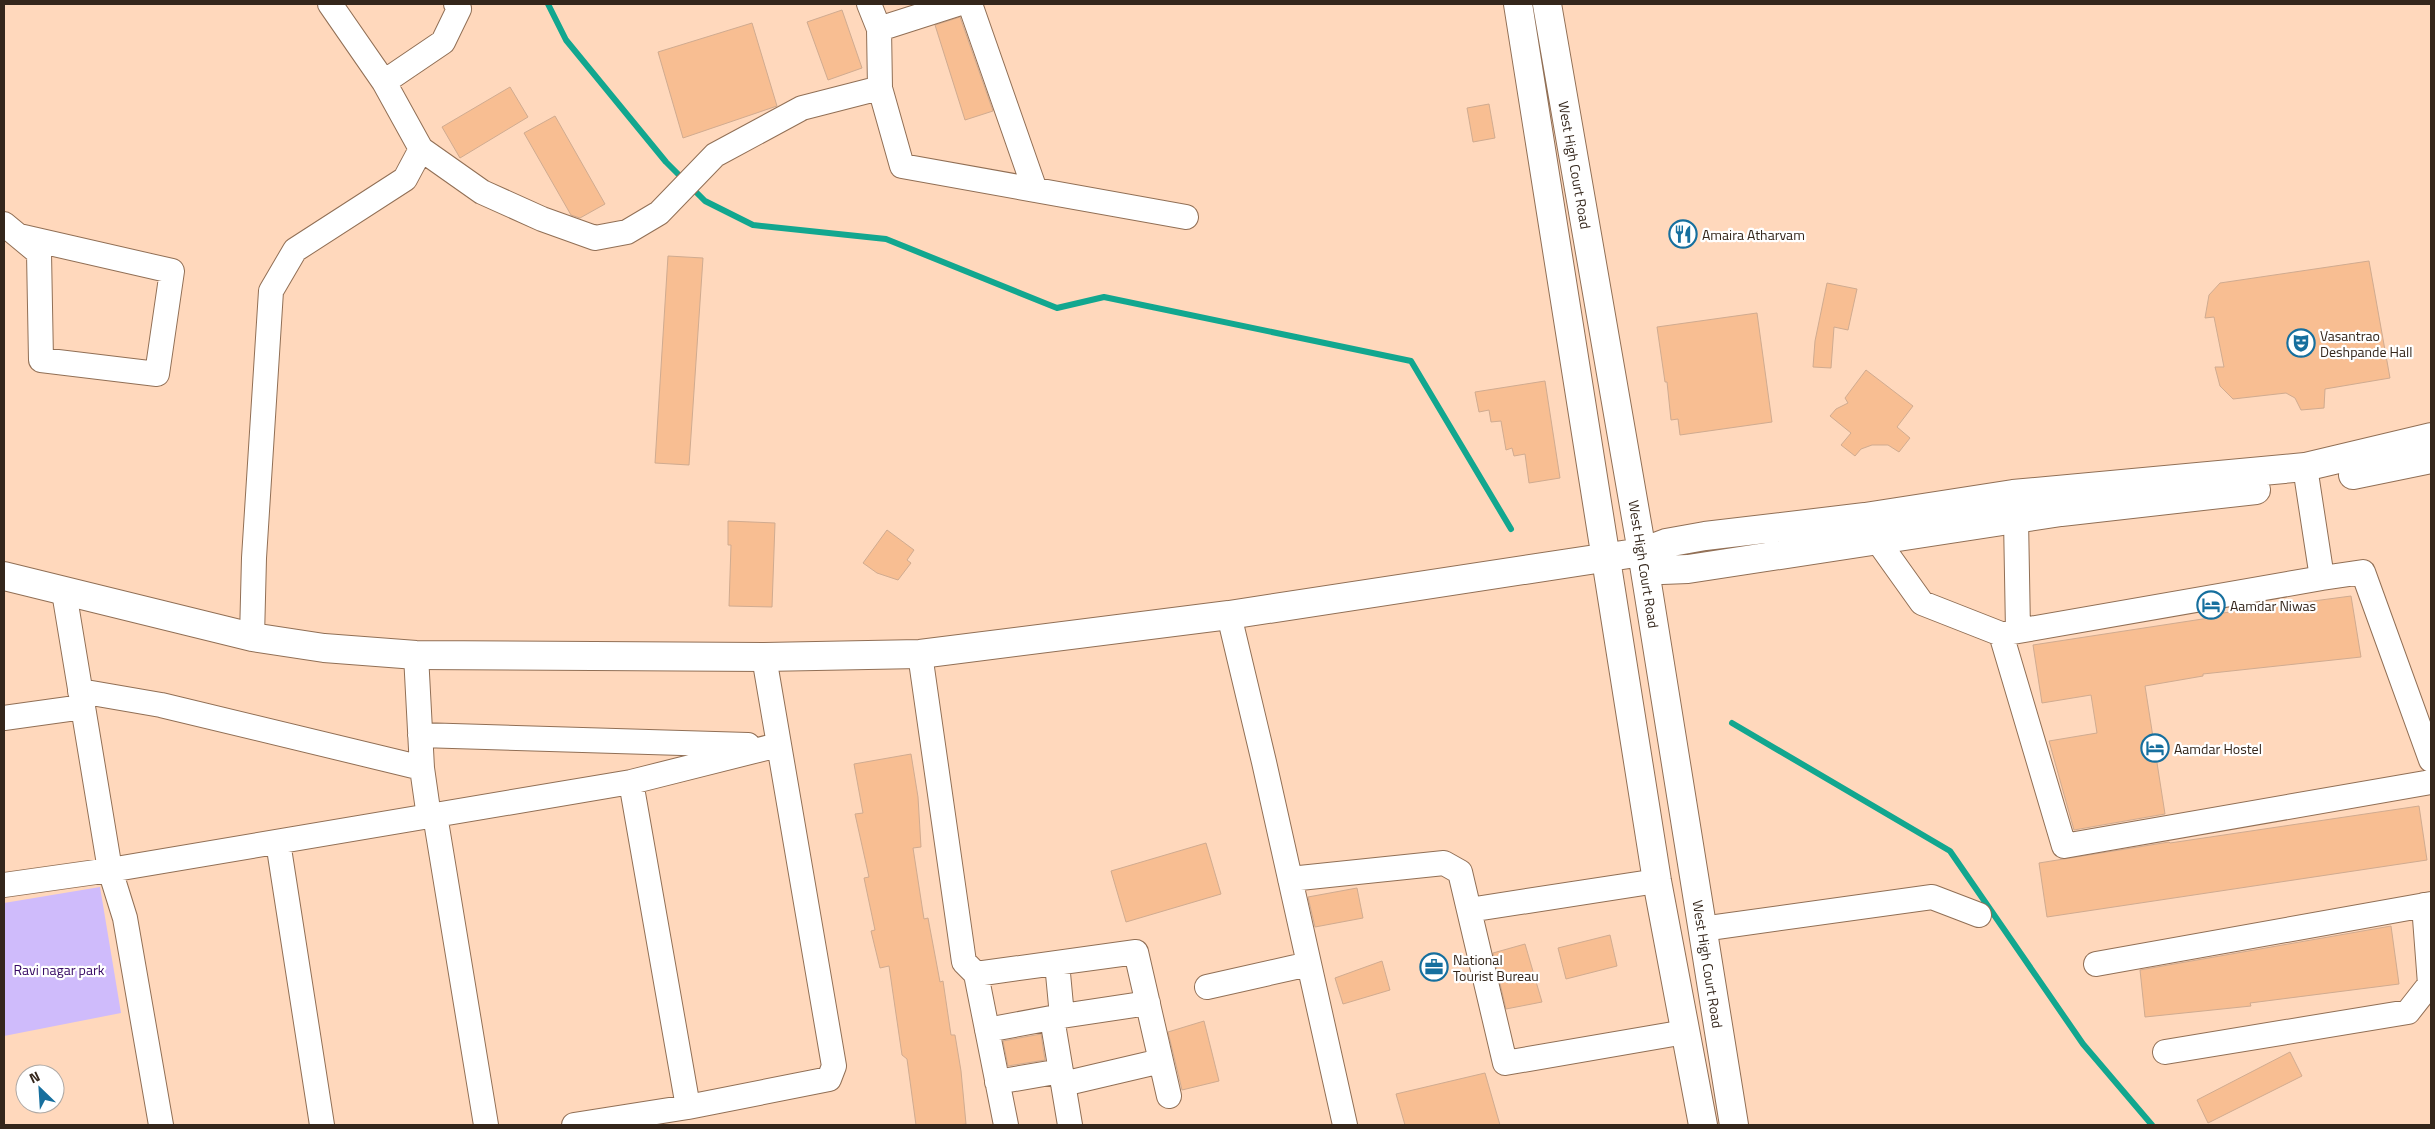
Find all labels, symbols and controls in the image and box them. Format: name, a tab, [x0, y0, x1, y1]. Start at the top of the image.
street label: West High Court Road	[1553, 99, 1597, 231]
restaurant icon: Amaira Atharvam	[1668, 219, 1698, 249]
place label: Amaira Atharvam	[1702, 224, 1805, 245]
place label: Vasantrao Deshpande Hall	[2320, 325, 2413, 362]
theatre icon: Vasantrao Deshpande Hall	[2286, 328, 2316, 358]
street label: West High Court Road	[1624, 498, 1664, 630]
hotel icon: Aamdar Niwas	[2196, 590, 2226, 620]
place label: Aamdar Niwas	[2230, 595, 2316, 616]
hotel icon: Aamdar Hostel	[2140, 733, 2170, 763]
place label: Aamdar Hostel	[2174, 738, 2262, 759]
street label: West High Court Road	[1688, 898, 1728, 1030]
place label: National Tourist Bureau	[1453, 949, 1539, 986]
office icon: National Tourist Bureau	[1419, 952, 1449, 982]
park label: Ravi nagar park	[13, 959, 105, 980]
north arrow	[15, 1064, 65, 1114]
text: N	[25, 1065, 43, 1088]

